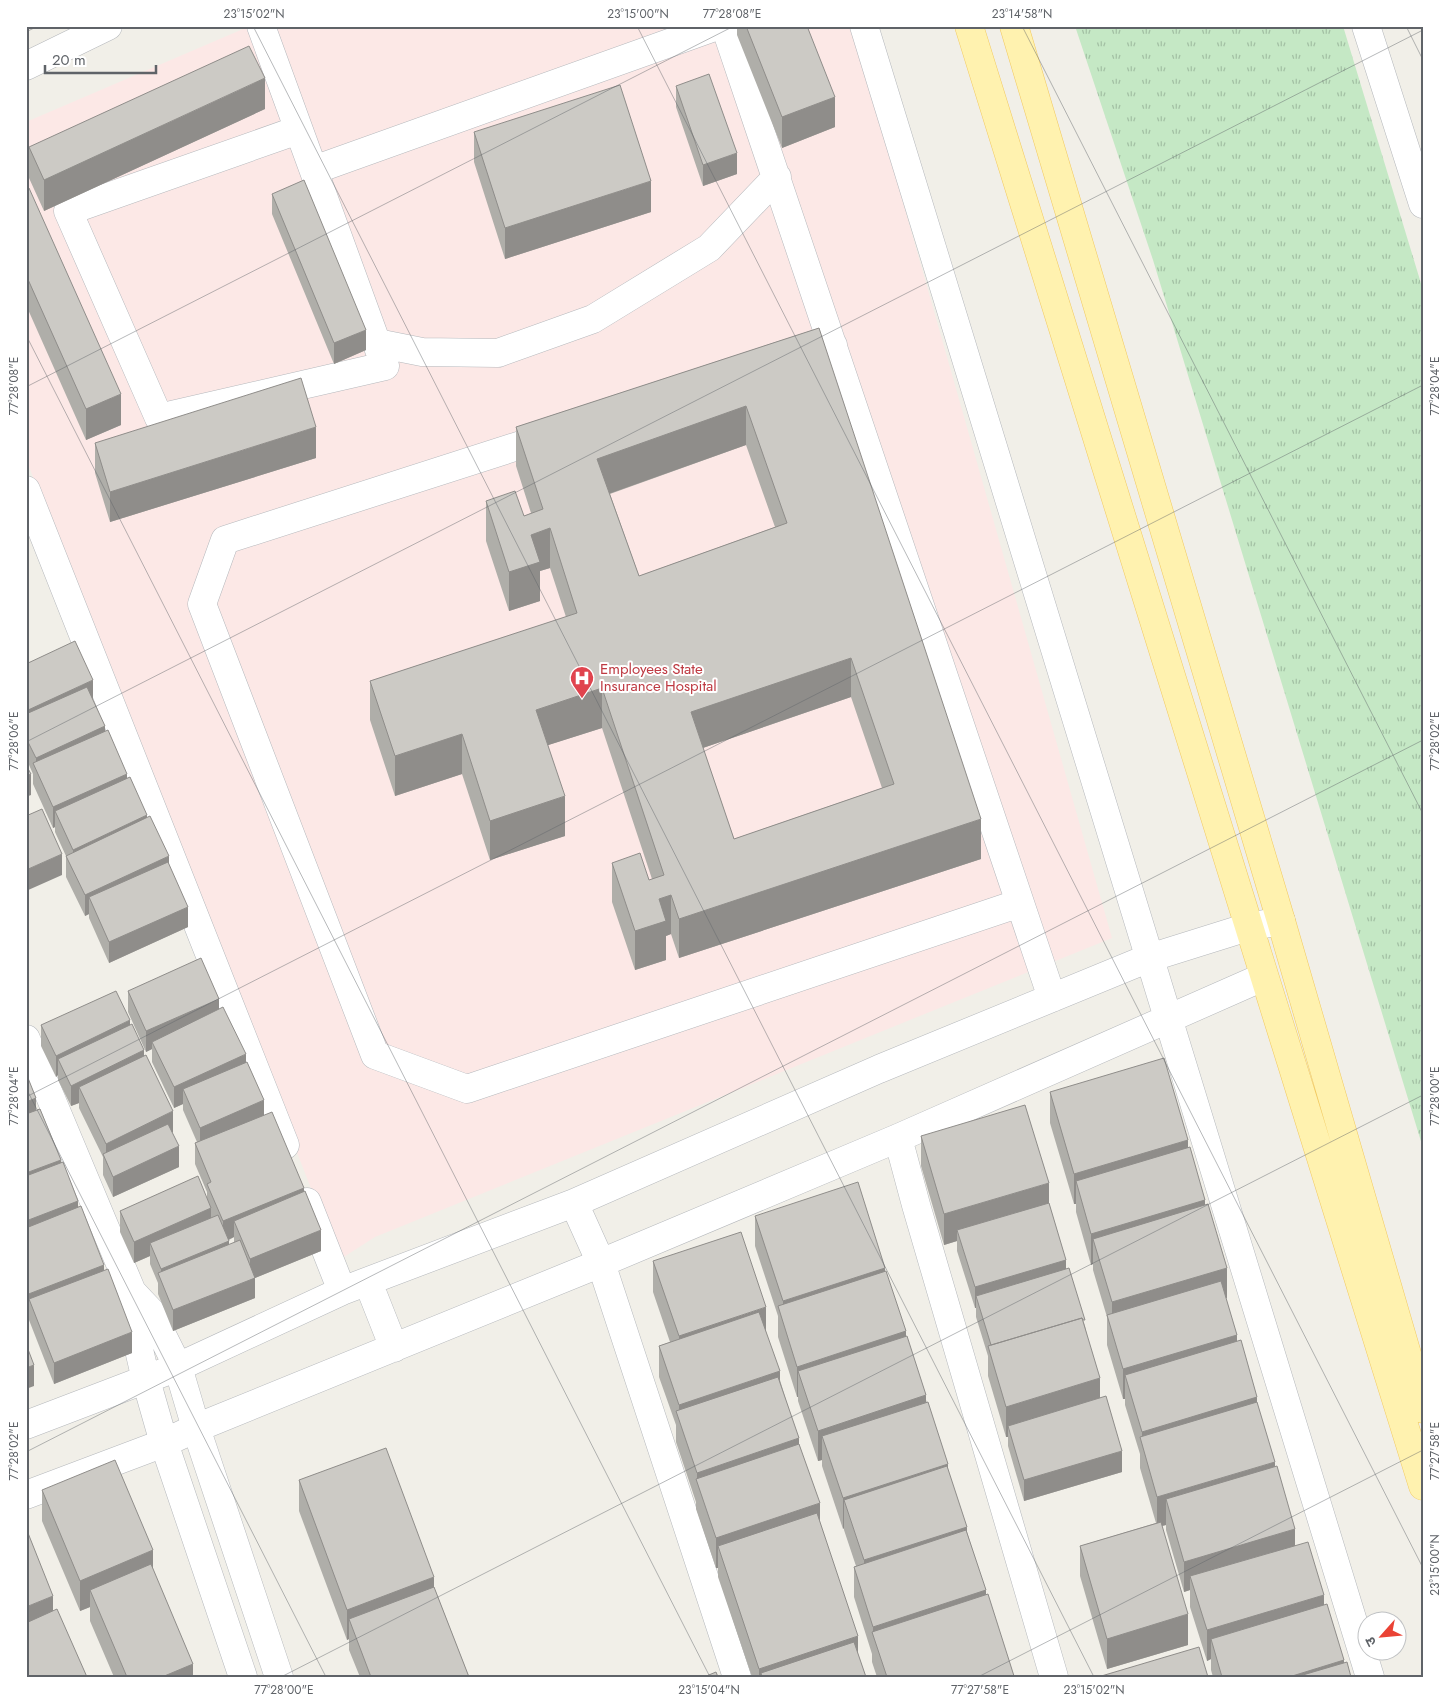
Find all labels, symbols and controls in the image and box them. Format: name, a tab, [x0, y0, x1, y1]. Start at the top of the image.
text: 23°15'02"N	[223, 5, 285, 23]
text: 23°15'00"N	[607, 5, 669, 23]
text: 77°28'08"E	[703, 5, 761, 23]
text: 23°14'58"N	[992, 5, 1052, 23]
scale bar	[45, 42, 156, 74]
text: 20 m	[52, 49, 86, 71]
text: 77°28'04"E	[1426, 356, 1444, 416]
text: 77°28'08"E	[5, 357, 23, 415]
place label: Employees State Insurance Hospital	[600, 658, 717, 697]
hospital icon: Employees State Insurance Hospital	[569, 665, 595, 699]
text: 77°28'06"E	[5, 711, 23, 771]
text: 77°28'02"E	[1426, 712, 1444, 770]
text: 77°28'04"E	[5, 1066, 23, 1126]
text: 77°28'00"E	[1426, 1066, 1444, 1126]
text: 77°28'02"E	[5, 1422, 23, 1480]
text: 77°27'58"E	[1426, 1422, 1444, 1480]
text: 23°15'00"N	[1426, 1534, 1444, 1596]
north arrow	[1356, 1610, 1406, 1660]
text: उ	[1359, 1633, 1381, 1650]
text: 77°28'00"E	[254, 1681, 314, 1699]
text: 23°15'04"N	[678, 1681, 740, 1699]
text: 77°27'58"E	[951, 1681, 1009, 1699]
text: 23°15'02"N	[1063, 1681, 1125, 1699]

